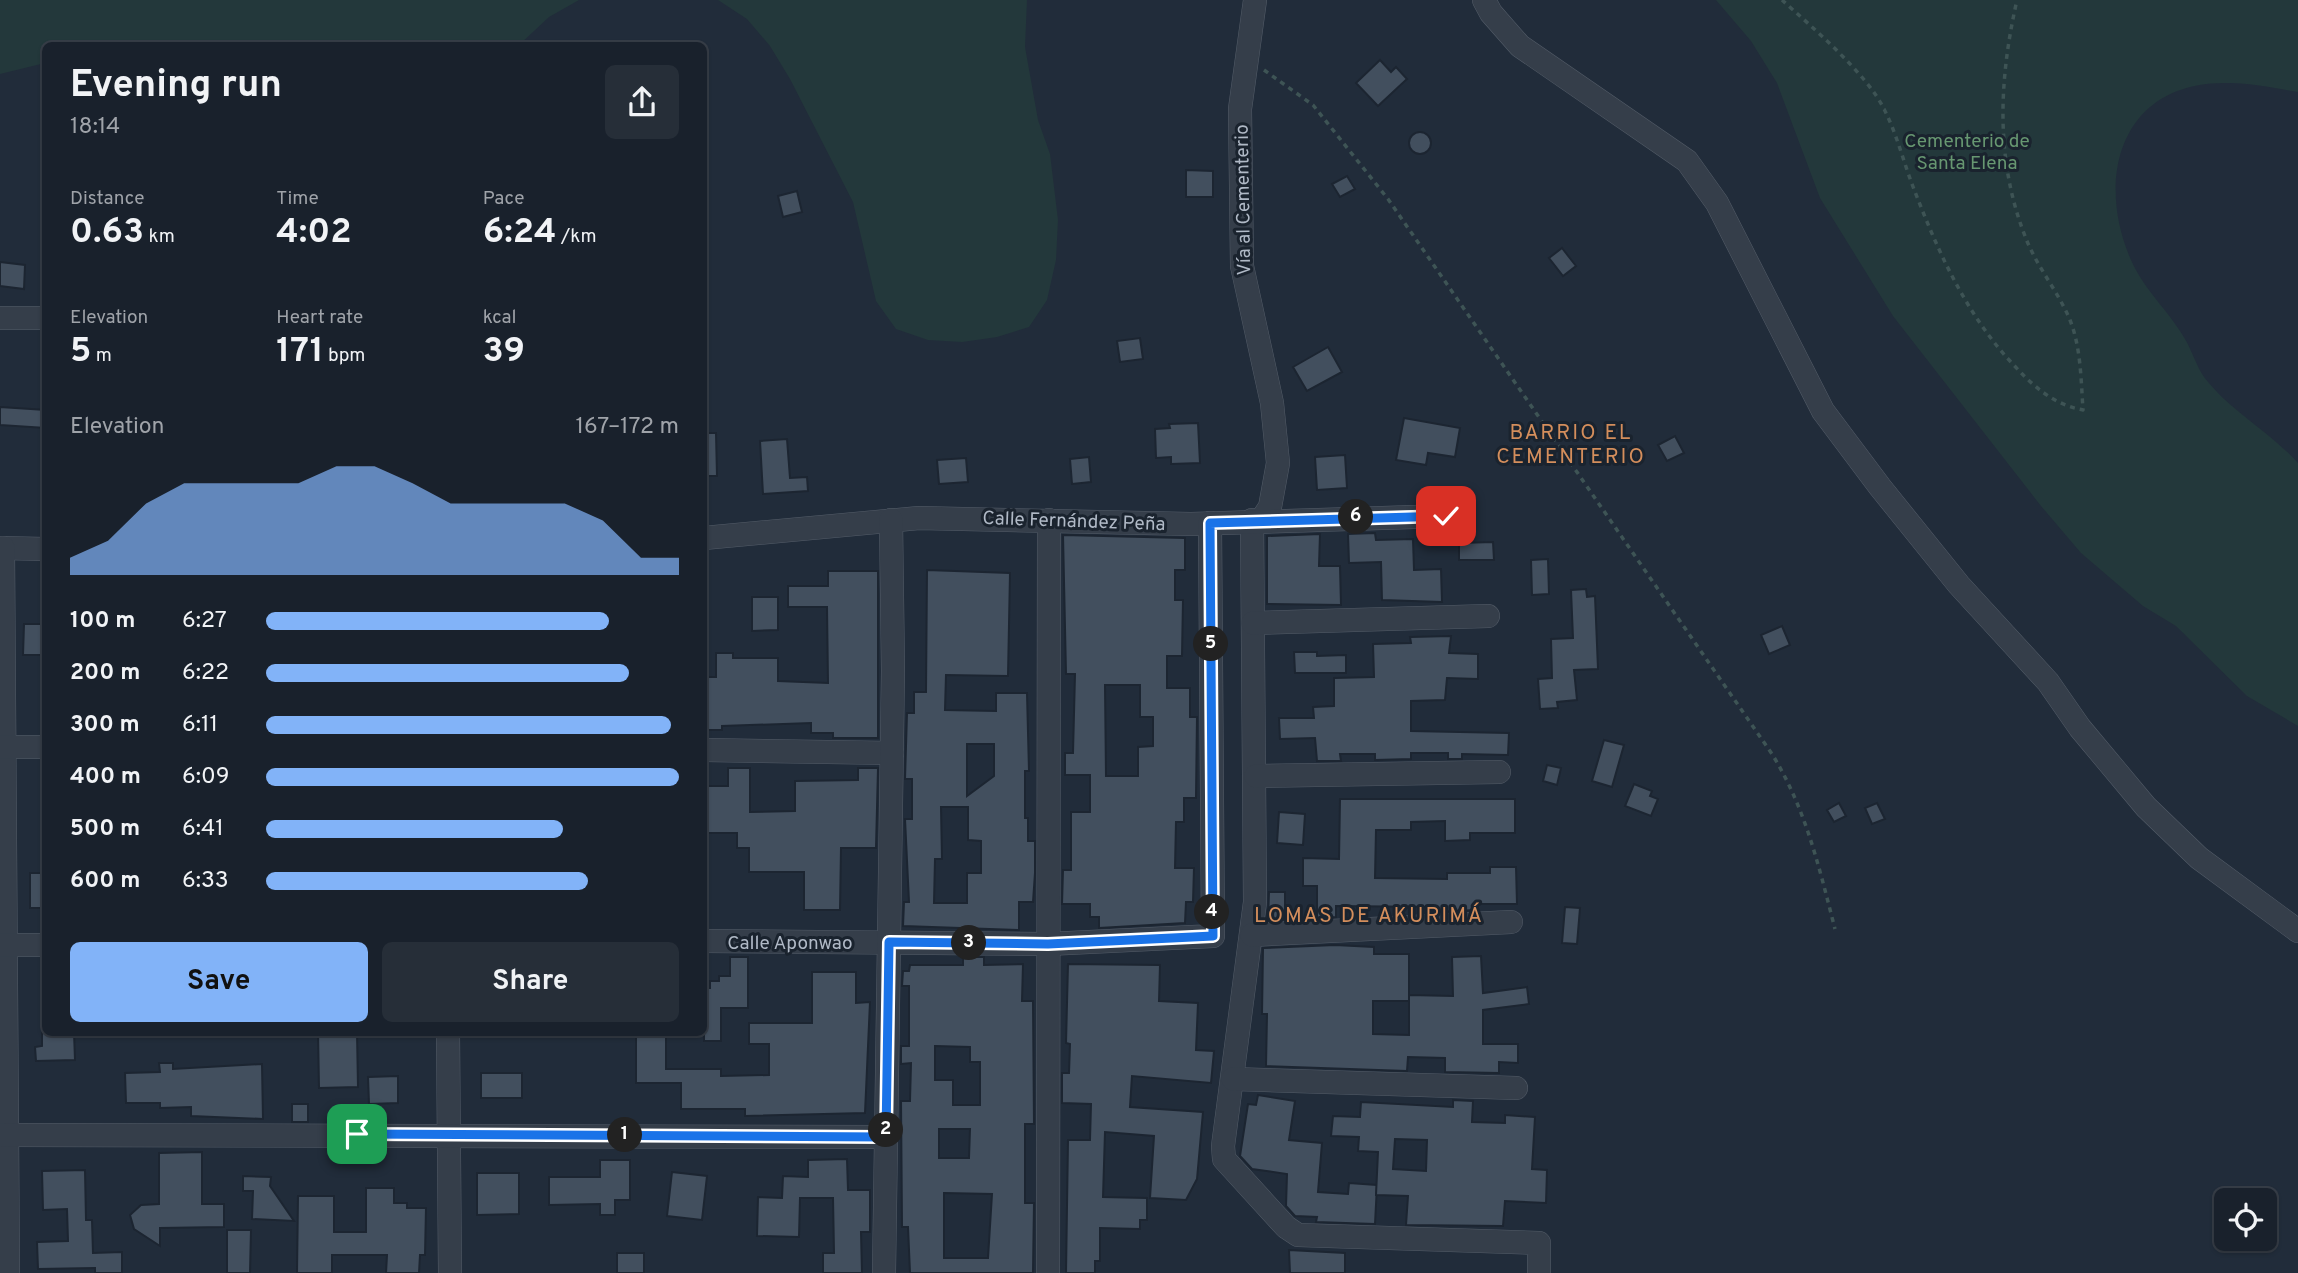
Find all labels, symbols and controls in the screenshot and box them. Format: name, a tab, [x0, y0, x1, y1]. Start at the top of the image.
text: Evening run	[70, 62, 282, 111]
button: share	[605, 65, 679, 139]
text: 18:14	[70, 113, 120, 142]
street label: Vía al Cementerio	[1231, 124, 1257, 276]
park label: Cementerio de Santa Elena	[1904, 130, 2030, 176]
text: Distance	[70, 187, 145, 211]
text: Time	[276, 187, 319, 211]
text: Pace	[483, 187, 524, 211]
text: 0.63	[70, 211, 144, 255]
text: 4:02	[276, 211, 352, 255]
text: 6:24	[483, 211, 557, 255]
text: km	[144, 225, 175, 249]
text: /km	[557, 225, 596, 249]
text: Elevation	[70, 306, 148, 330]
text: Heart rate	[276, 306, 363, 330]
text: kcal	[483, 306, 516, 330]
text: 5	[70, 330, 91, 374]
text: 171	[276, 330, 324, 374]
text: 39	[483, 330, 525, 374]
text: m	[91, 344, 112, 368]
text: bpm	[324, 344, 365, 368]
text: Elevation	[70, 413, 165, 442]
text: 167–172 m	[575, 413, 679, 442]
district label: BARRIO EL CEMENTERIO	[1496, 420, 1646, 471]
pin	[1416, 486, 1476, 546]
icon: check	[1427, 497, 1465, 535]
pin: 6	[1338, 500, 1374, 534]
text: 6	[1350, 504, 1361, 528]
street label: Calle Fernández Peña	[982, 507, 1166, 537]
text: 100 m	[70, 607, 135, 636]
text: 6:27	[182, 607, 227, 636]
pin: 5	[1194, 626, 1228, 662]
text: 5	[1205, 631, 1216, 655]
text: 200 m	[70, 659, 140, 688]
text: 6:22	[182, 659, 229, 688]
text: 300 m	[70, 711, 140, 740]
text: 6:11	[182, 711, 218, 740]
text: 400 m	[70, 763, 141, 792]
text: 6:09	[182, 763, 229, 792]
text: 500 m	[70, 815, 140, 844]
text: 6:41	[182, 815, 224, 844]
text: 600 m	[70, 867, 140, 896]
text: 6:33	[182, 867, 229, 896]
pin: 4	[1194, 894, 1230, 930]
text: 4	[1205, 899, 1218, 923]
district label: LOMAS DE AKURIMÁ	[1254, 902, 1484, 930]
pin: 3	[951, 926, 986, 960]
text: 3	[963, 930, 974, 954]
street label: Calle Aponwao	[727, 932, 853, 956]
button: Save	[70, 942, 368, 1022]
button: Share	[382, 942, 679, 1022]
pin	[327, 1104, 387, 1164]
pin: 2	[868, 1112, 903, 1148]
icon: arrive	[338, 1115, 376, 1153]
text: 2	[880, 1117, 891, 1141]
pin: 1	[608, 1118, 642, 1152]
text: 1	[621, 1122, 628, 1146]
map controls	[2214, 1188, 2277, 1251]
button: locate	[2214, 1188, 2277, 1251]

